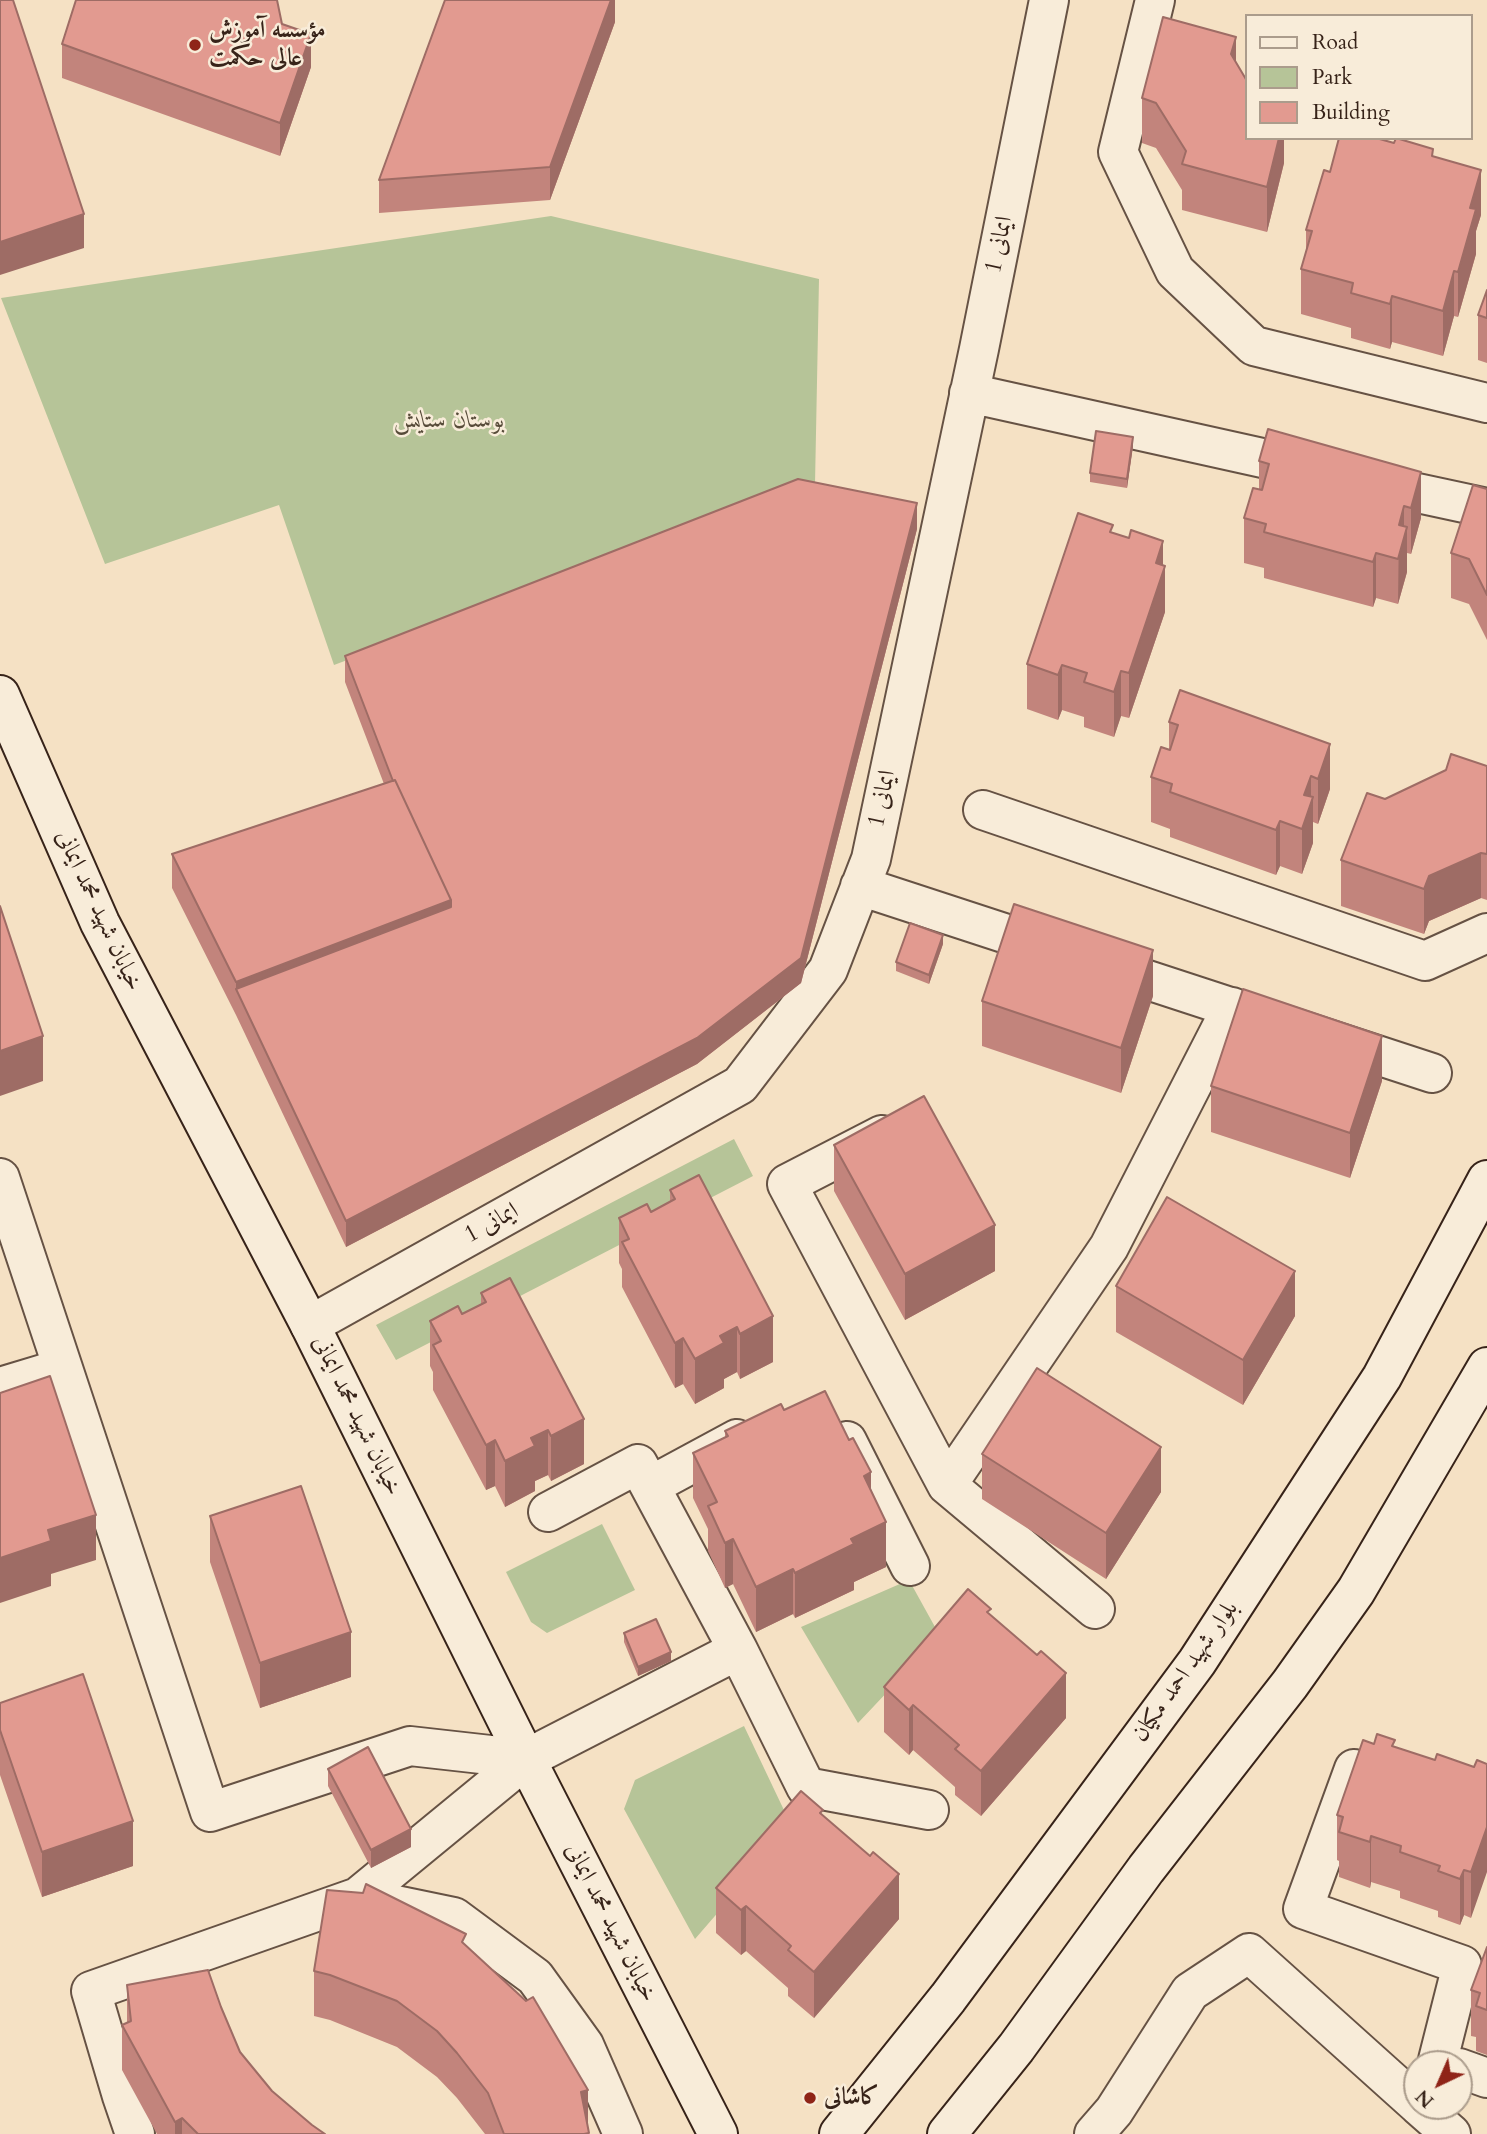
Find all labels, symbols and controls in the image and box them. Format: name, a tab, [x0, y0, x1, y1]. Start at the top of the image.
legend	[1246, 14, 1473, 140]
place label: مؤسسه آموزش عالی حکمت	[209, 17, 326, 73]
text: Road	[1312, 28, 1358, 57]
marker: مؤسسه آموزش عالی حکمت	[187, 37, 203, 53]
text: Park	[1312, 63, 1352, 92]
text: Building	[1312, 98, 1390, 127]
street label: ایمانی 1	[980, 214, 1020, 276]
park label: بوستان ستایش	[393, 407, 505, 435]
street label: ایمانی 1	[863, 768, 903, 830]
street label: خیابان شهید محمد ایمانی	[48, 826, 148, 996]
street label: ایمانی 1	[460, 1197, 524, 1251]
street label: خیابان شهید محمد ایمانی	[305, 1331, 407, 1501]
street label: بلوار شهید احمد مکیان	[1127, 1596, 1245, 1748]
street label: خیابان شهید محمد ایمانی	[558, 1839, 662, 2007]
north arrow	[1403, 2050, 1473, 2120]
place label: کاشانی	[824, 2084, 879, 2112]
text: N	[1410, 2084, 1440, 2114]
marker: کاشانی	[802, 2090, 818, 2106]

